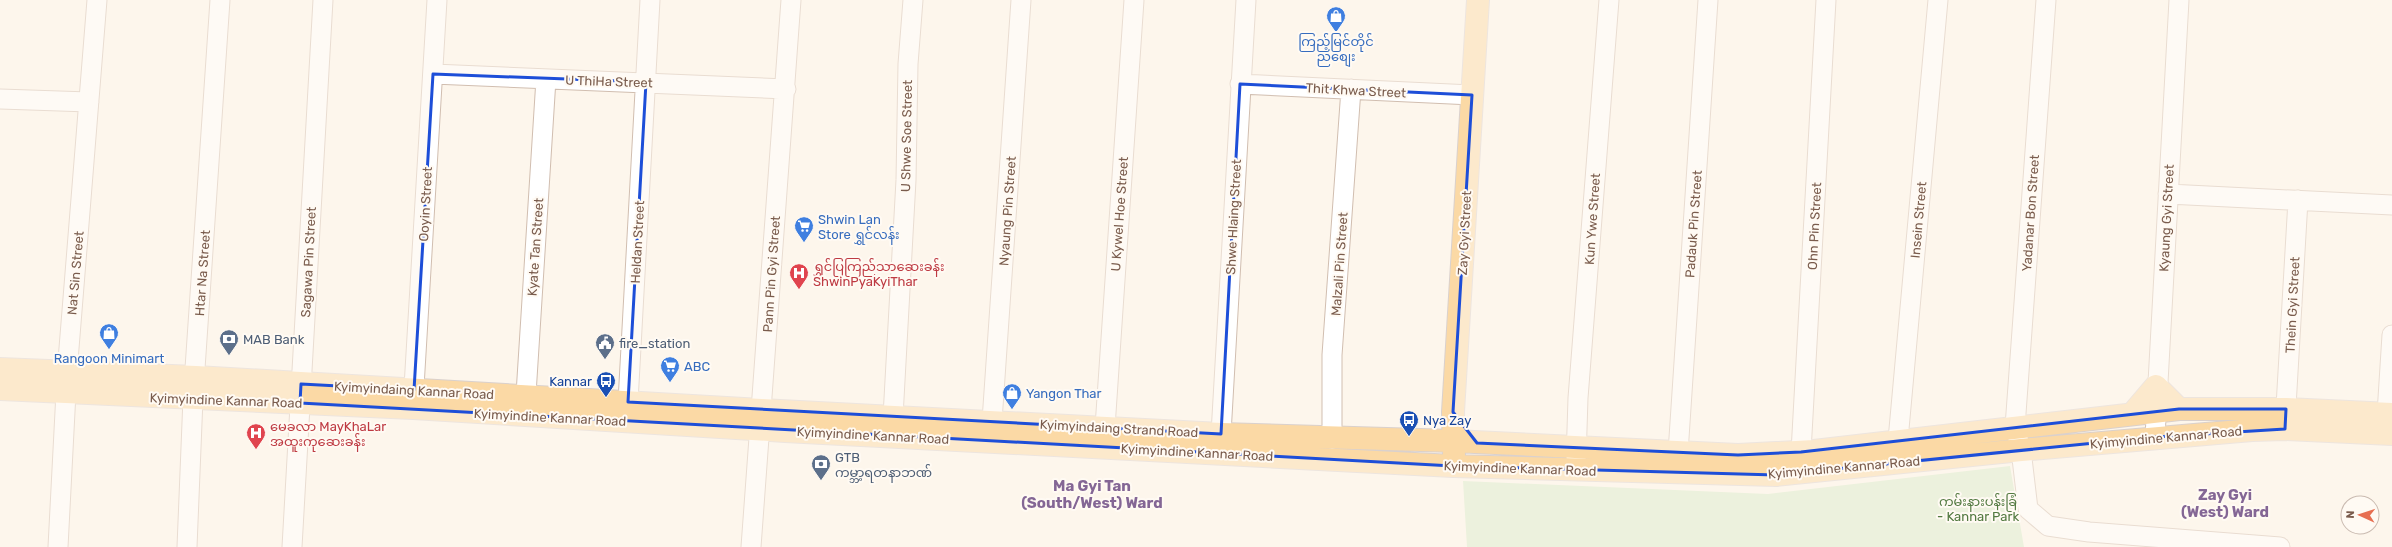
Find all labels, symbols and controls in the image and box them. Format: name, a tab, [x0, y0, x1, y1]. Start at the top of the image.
shop icon: ကြည့်မြင်တိုင် ညစျေး	[1325, 5, 1347, 33]
place label: ကြည့်မြင်တိုင် ညစျေး	[1298, 33, 1374, 67]
street label: U ThiHa Street	[565, 72, 653, 91]
street label: U Shwe Soe Street	[898, 80, 915, 192]
street label: Thit Khwa Street	[1305, 80, 1407, 101]
street label: Yadanar Bon Street	[2019, 154, 2042, 272]
street label: Nyaung Pin Street	[996, 156, 1020, 266]
street label: U Kywel Hoe Street	[1108, 156, 1131, 272]
street label: Shwe Hlaing Street	[1223, 159, 1245, 275]
street label: Kyaung Gyi Street	[2156, 164, 2178, 272]
street label: Ooyin Street	[416, 166, 435, 242]
street label: Padauk Pin Street	[1682, 170, 1705, 278]
street label: Kun Ywe Street	[1582, 173, 1603, 265]
street label: Insein Street	[1908, 181, 1929, 259]
street label: Ohn Pin Street	[1805, 182, 1824, 270]
street label: Zay Gyi Street	[1455, 190, 1474, 276]
street label: Kyate Tan Street	[525, 197, 546, 297]
street label: Heldan Street	[628, 200, 647, 284]
street label: Sagawa Pin Street	[298, 206, 320, 318]
place label: Shwin Lan Store ရွှင်လန်း	[818, 212, 900, 245]
street label: Malzali Pin Street	[1328, 212, 1351, 316]
street label: Pann Pin Gyi Street	[760, 215, 783, 333]
supermarket icon: Shwin Lan Store ရွှင်လန်း	[793, 215, 815, 243]
street label: Htar Na Street	[192, 229, 213, 317]
street label: Nat Sin Street	[64, 230, 87, 316]
street label: Thein Gyi Street	[2282, 256, 2303, 354]
place label: ရွှင်ပြကြည်သာဆေးခန်း ShwinPyaKyiThar	[813, 258, 944, 289]
hospital icon: ရွှင်ပြကြည်သာဆေးခန်း ShwinPyaKyiThar	[788, 262, 810, 290]
shop icon: Rangoon Minimart	[98, 322, 120, 350]
bank icon: MAB Bank	[218, 328, 240, 356]
place label: MAB Bank	[243, 332, 305, 347]
public building icon: fire_station	[594, 332, 616, 360]
place label: fire_station	[619, 336, 690, 351]
place label: Rangoon Minimart	[54, 351, 164, 367]
supermarket icon: ABC	[659, 355, 681, 383]
place label: ABC	[684, 359, 710, 374]
bus stop icon: Kannar	[595, 370, 617, 398]
place label: Kannar	[549, 374, 592, 389]
street label: Kyimyindaing Kannar Road	[333, 379, 494, 403]
shop icon: Yangon Thar	[1001, 382, 1023, 410]
place label: Yangon Thar	[1026, 386, 1102, 402]
street label: Kyimyindine Kannar Road	[149, 390, 303, 411]
street label: Kyimyindine Kannar Road	[473, 406, 627, 429]
bus stop icon: Nya Zay	[1398, 409, 1420, 437]
place label: Nya Zay	[1423, 413, 1471, 428]
street label: Kyimyindaing Strand Road	[1039, 417, 1199, 441]
place label: မေခလာ MayKhaLar အထူးကုဆေးခန်း	[270, 419, 386, 452]
hospital icon: မေခလာ MayKhaLar အထူးကုဆေးခန်း	[245, 422, 267, 450]
street label: Kyimyindine Kannar Road	[2089, 423, 2243, 452]
street label: Kyimyindine Kannar Road	[796, 424, 950, 447]
street label: Kyimyindine Kannar Road	[1120, 441, 1274, 464]
place label: GTB ကမ္ဘာ့ရတနာဘဏ်	[835, 450, 932, 483]
bank icon: GTB ကမ္ဘာ့ရတနာဘဏ်	[810, 453, 832, 481]
street label: Kyimyindine Kannar Road	[1767, 453, 1921, 482]
street label: Kyimyindine Kannar Road	[1443, 458, 1597, 479]
district label: Ma Gyi Tan (South/West) Ward	[1021, 477, 1163, 512]
district label: Zay Gyi (West) Ward	[2181, 486, 2269, 521]
park label: ကမ်းနားပန်းခြံ - Kannar Park	[1937, 493, 2019, 524]
north arrow	[2340, 495, 2380, 535]
text: N	[2344, 510, 2357, 519]

